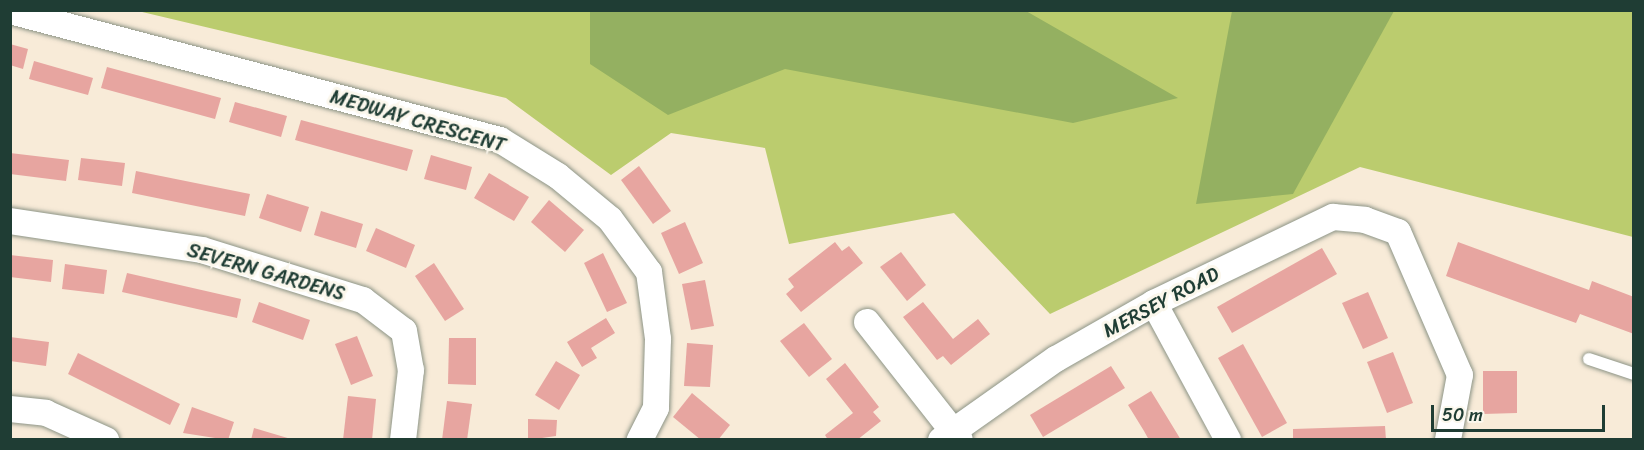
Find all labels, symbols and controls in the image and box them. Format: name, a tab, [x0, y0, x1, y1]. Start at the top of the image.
street label: MEDWAY CRESCENT	[329, 85, 507, 157]
street label: SEVERN GARDENS	[183, 238, 349, 306]
street label: MERSEY ROAD	[1099, 261, 1223, 343]
scale bar	[1434, 393, 1608, 431]
text: 50 m	[1442, 399, 1483, 431]

